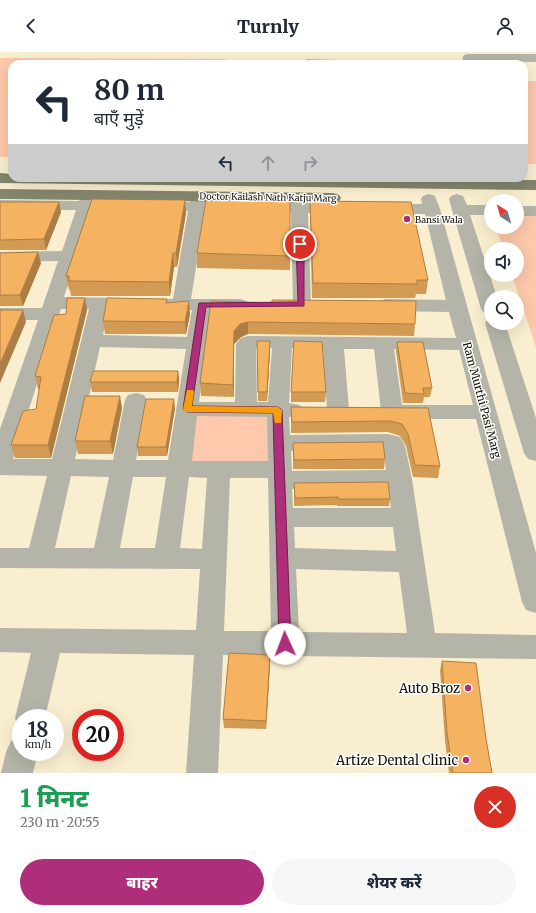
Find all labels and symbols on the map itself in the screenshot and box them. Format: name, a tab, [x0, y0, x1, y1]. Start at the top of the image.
street label: Doctor Kailash Nath Katju Marg	[199, 190, 337, 204]
north arrow	[484, 194, 524, 234]
marker: Bansi Wala	[402, 214, 412, 224]
place label: Bansi Wala	[415, 214, 463, 225]
pin	[283, 227, 317, 261]
street label: Ram Murthi Pasi Marg	[460, 340, 504, 460]
position arrow	[264, 623, 306, 665]
place label: Auto Broz	[398, 680, 460, 697]
marker: Auto Broz	[463, 683, 473, 693]
speed limit sign: 20	[72, 709, 124, 761]
place label: Artize Dental Clinic	[335, 752, 458, 769]
marker: Artize Dental Clinic	[461, 755, 471, 765]

